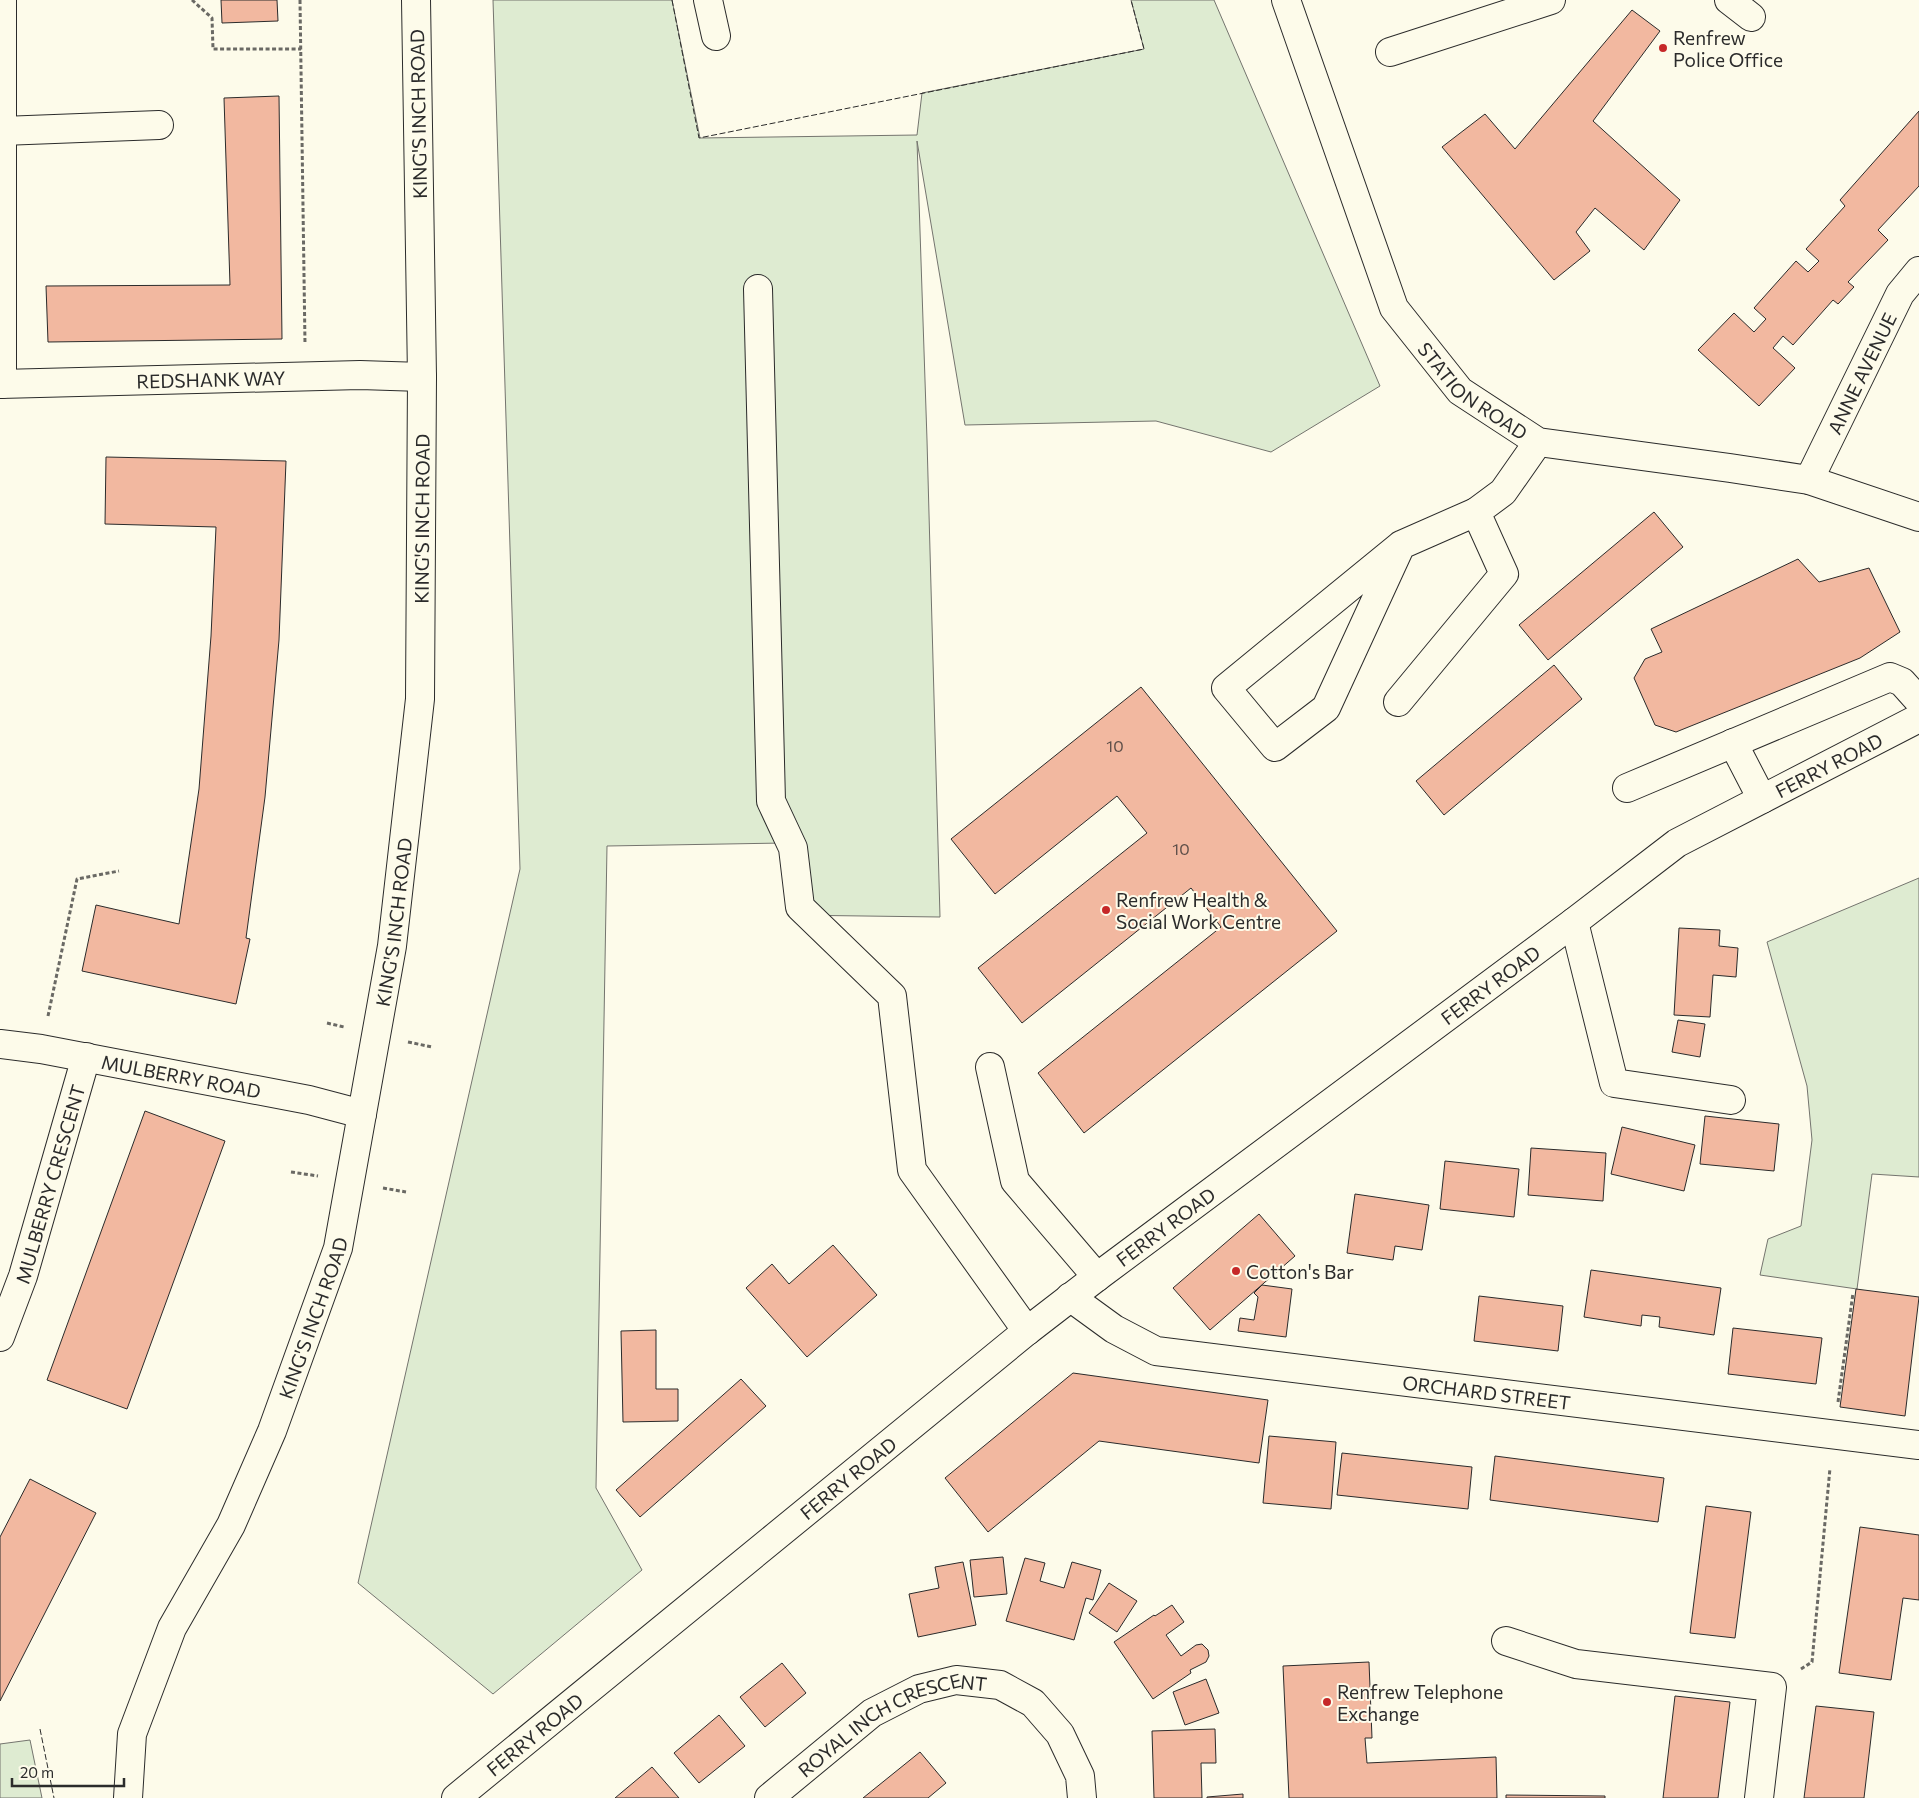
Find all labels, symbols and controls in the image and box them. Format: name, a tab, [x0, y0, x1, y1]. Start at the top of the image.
place label: Renfrew Police Office	[1673, 26, 1783, 71]
street label: KING'S INCH ROAD	[405, 29, 431, 199]
marker: Renfrew Police Office	[1657, 42, 1669, 54]
street label: ANNE AVENUE	[1822, 309, 1901, 438]
street label: STATION ROAD	[1414, 337, 1532, 444]
street label: REDSHANK WAY	[136, 365, 286, 392]
street label: KING'S INCH ROAD	[409, 434, 433, 604]
street label: FERRY ROAD	[1771, 728, 1886, 802]
house number: 10	[1106, 736, 1124, 755]
street label: KING'S INCH ROAD	[370, 836, 416, 1008]
house number: 10	[1172, 839, 1190, 858]
place label: Renfrew Health & Social Work Centre	[1116, 888, 1281, 933]
marker: Renfrew Health & Social Work Centre	[1100, 904, 1112, 916]
street label: FERRY ROAD	[1436, 940, 1544, 1029]
street label: MULBERRY ROAD	[100, 1049, 263, 1102]
street label: MULBERRY CRESCENT	[10, 1082, 89, 1286]
street label: FERRY ROAD	[1111, 1182, 1219, 1271]
street label: KING'S INCH ROAD	[273, 1235, 351, 1402]
place label: Cotton's Bar	[1246, 1260, 1354, 1283]
marker: Cotton's Bar	[1230, 1265, 1242, 1277]
street label: ORCHARD STREET	[1401, 1370, 1572, 1414]
street label: FERRY ROAD	[795, 1431, 901, 1524]
street label: ROYAL INCH CRESCENT	[793, 1668, 988, 1781]
place label: Renfrew Telephone Exchange	[1337, 1680, 1503, 1725]
street label: FERRY ROAD	[481, 1688, 587, 1780]
marker: Renfrew Telephone Exchange	[1321, 1696, 1333, 1708]
scale bar	[12, 1756, 125, 1788]
text: 20 m	[20, 1763, 54, 1781]

